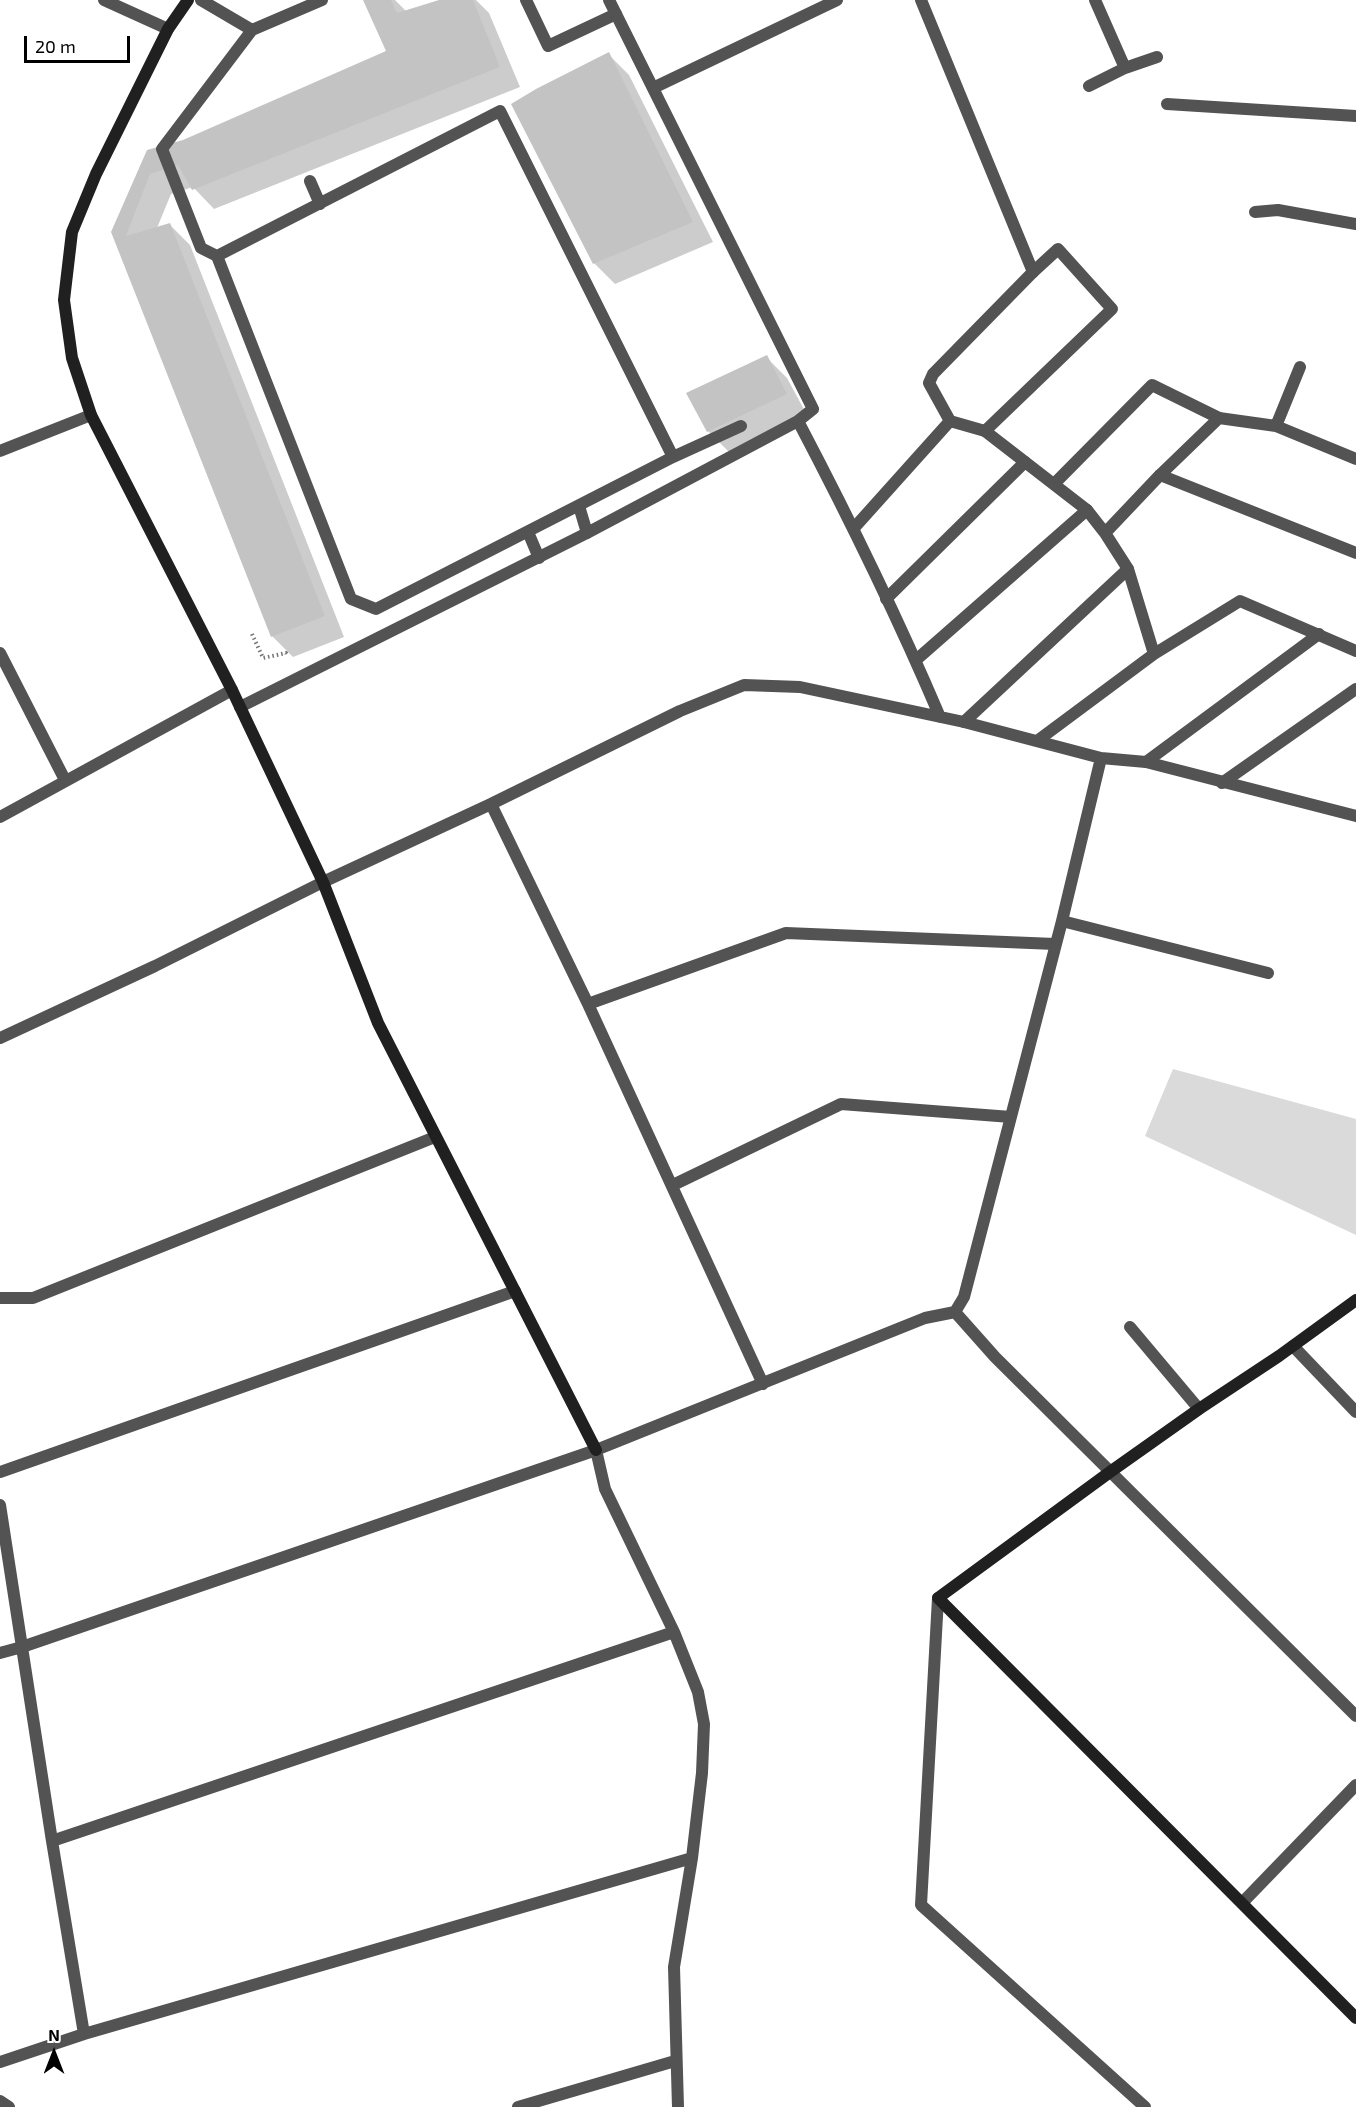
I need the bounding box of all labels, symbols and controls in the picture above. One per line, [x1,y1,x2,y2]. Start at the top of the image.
scale bar [27,24,134,62]
text: 20 m [35,35,76,57]
north arrow [24,2023,84,2083]
text: N [48,2025,60,2044]

